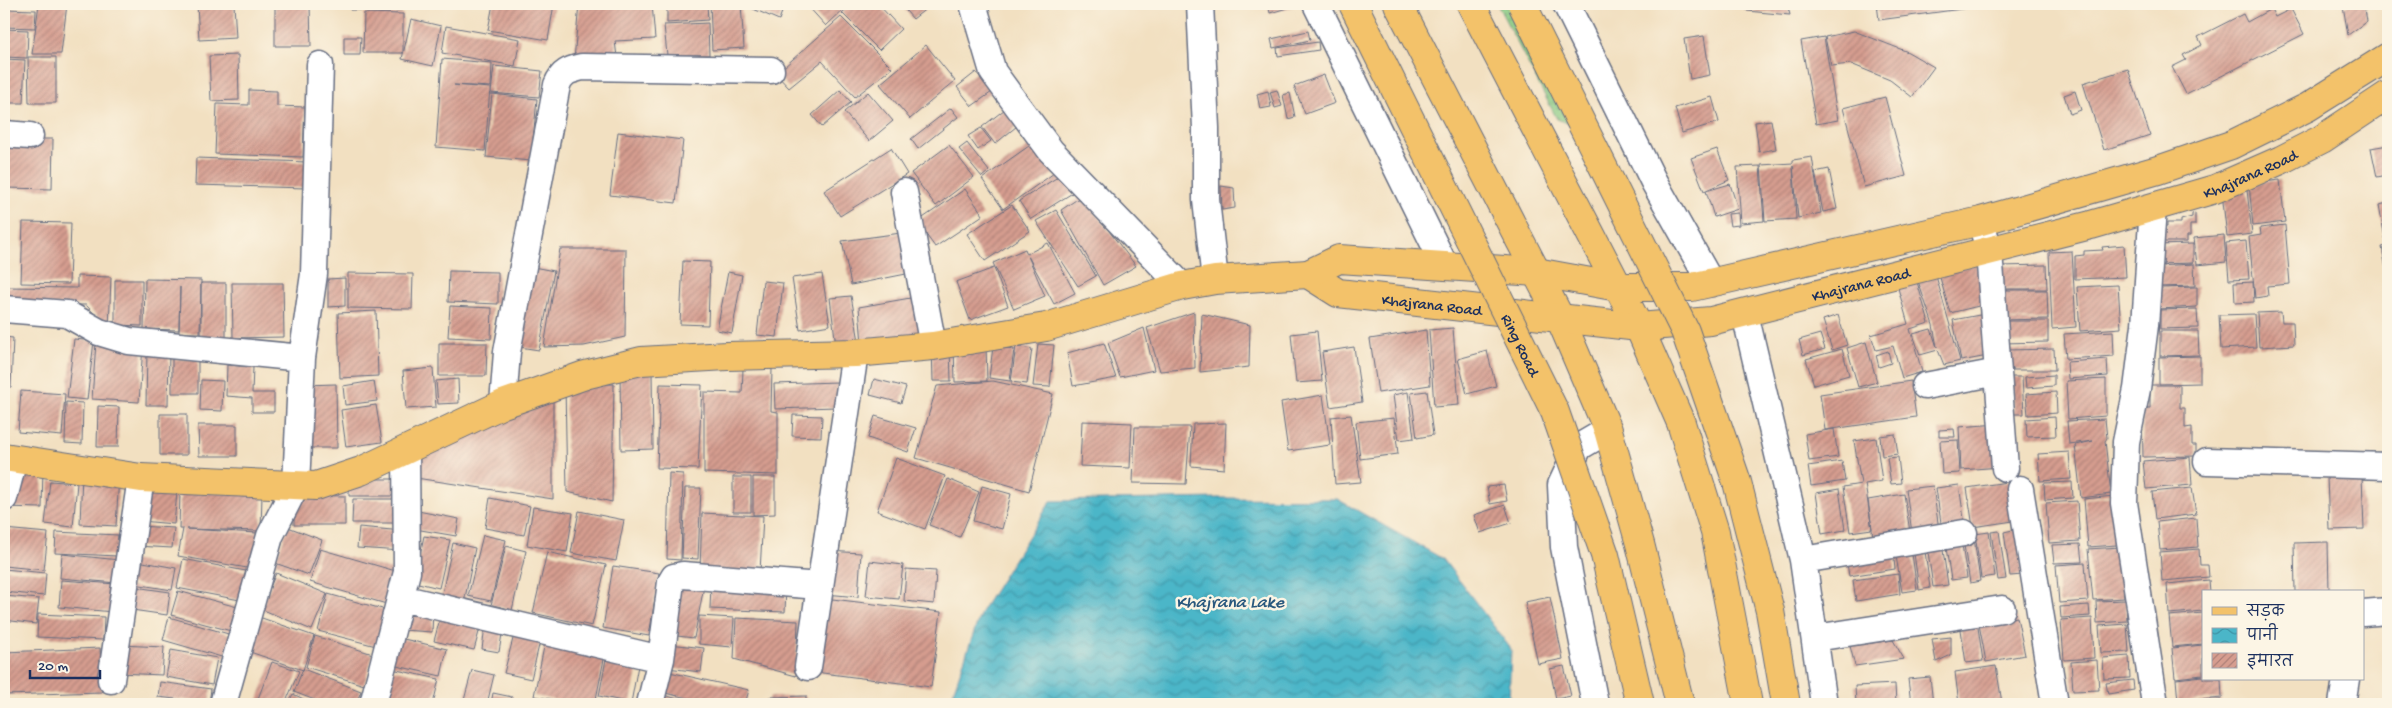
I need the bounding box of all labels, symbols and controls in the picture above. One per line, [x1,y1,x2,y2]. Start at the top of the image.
street label: Khajrana Road [2202,146,2303,205]
street label: Khajrana Road [1810,265,1914,308]
street label: Khajrana Road [1380,292,1484,322]
street label: Ring Road [1495,312,1543,382]
legend [2202,590,2364,680]
water label: Khajrana Lake [1176,593,1285,614]
text: सड़क [2246,604,2285,622]
text: पानी [2246,623,2279,646]
scale bar [30,648,100,680]
text: इमारत [2247,653,2294,672]
text: 20 m [38,658,68,676]

